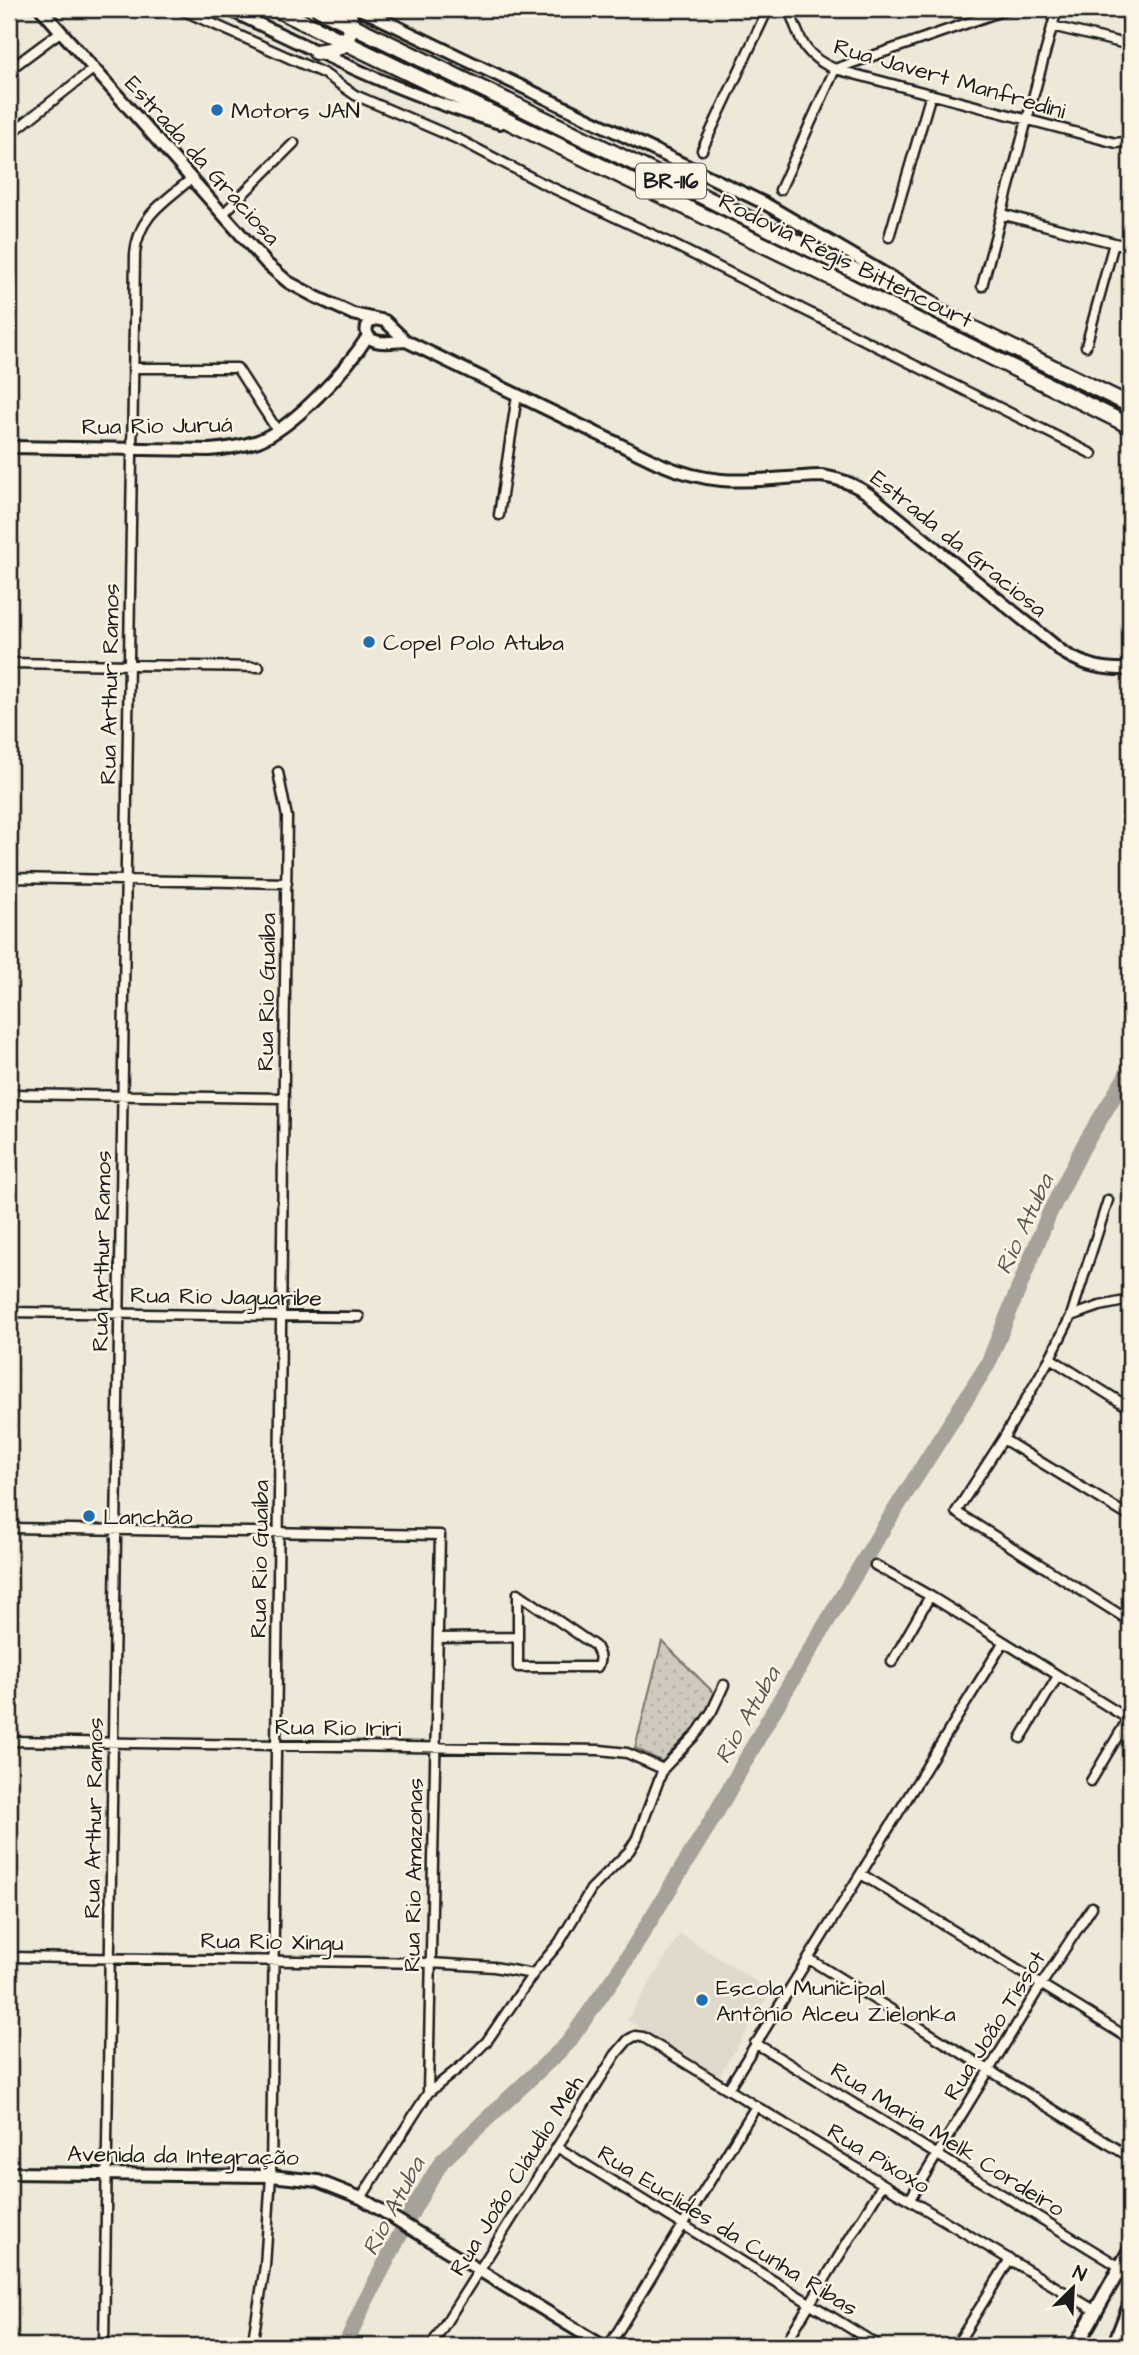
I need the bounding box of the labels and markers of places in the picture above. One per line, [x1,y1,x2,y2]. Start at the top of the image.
place label: Motors JAN [231,95,360,127]
marker: Motors JAN [209,102,225,118]
place label: Copel Polo Atuba [383,627,564,659]
marker: Copel Polo Atuba [361,634,377,650]
place label: Lanchão [103,1501,193,1533]
marker: Lanchão [81,1508,97,1524]
place label: Escola Municipal Antônio Alceu Zielonka [716,1972,956,2030]
marker: Escola Municipal Antônio Alceu Zielonka [694,1992,710,2008]

